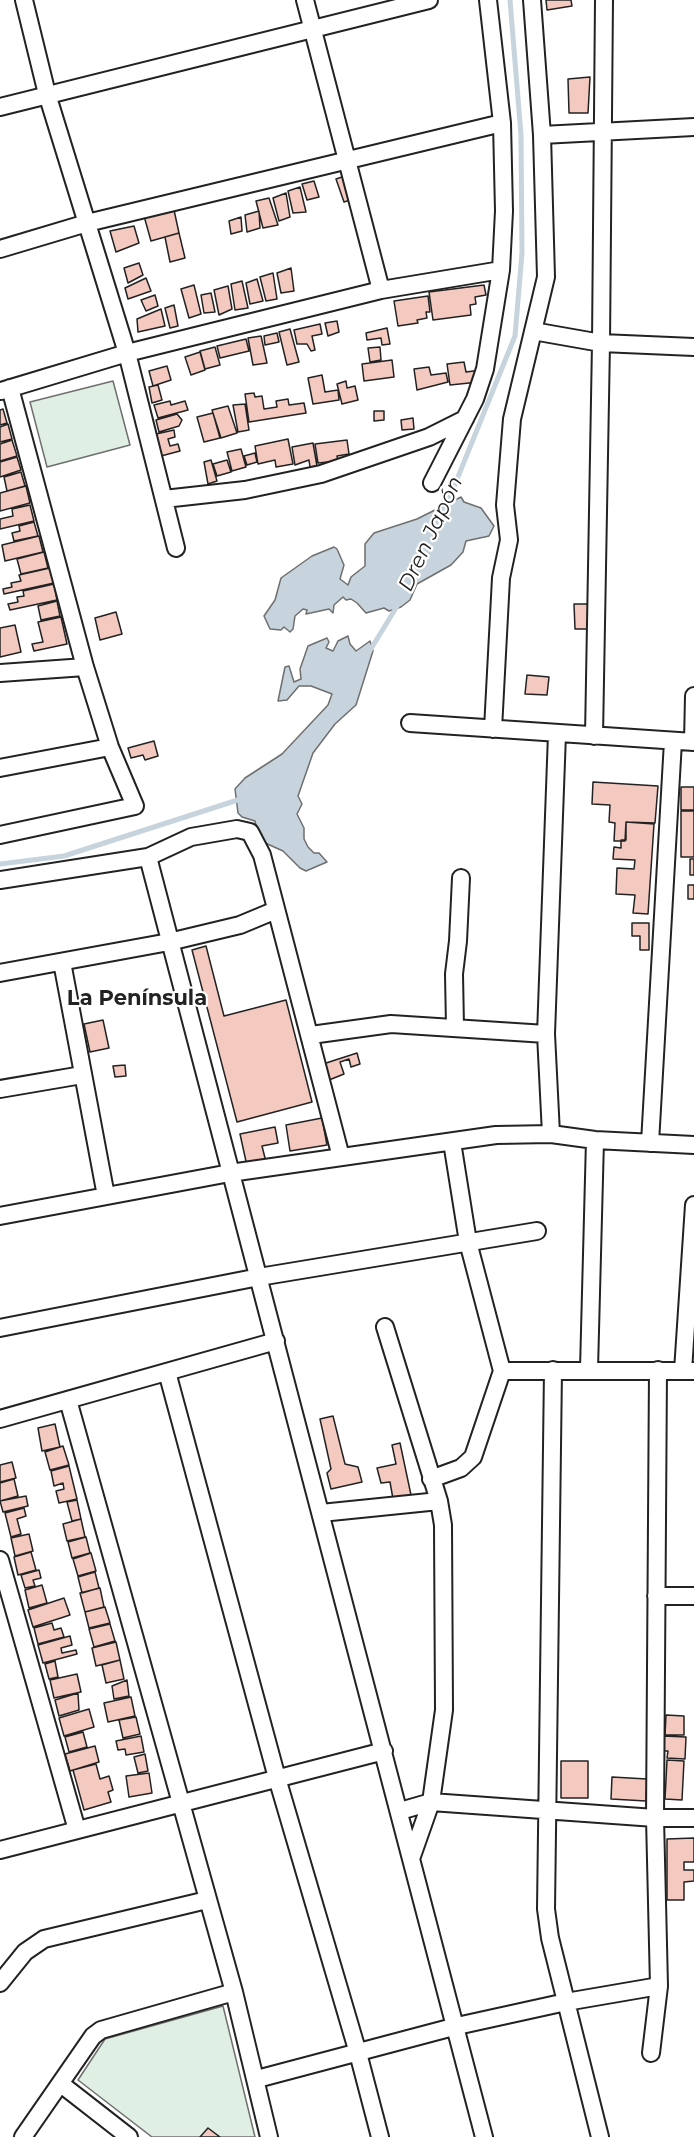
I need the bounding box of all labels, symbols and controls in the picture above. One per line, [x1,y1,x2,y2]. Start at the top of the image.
water label: Dren Japón [393,472,469,596]
district label: La Península [67,986,207,1012]

